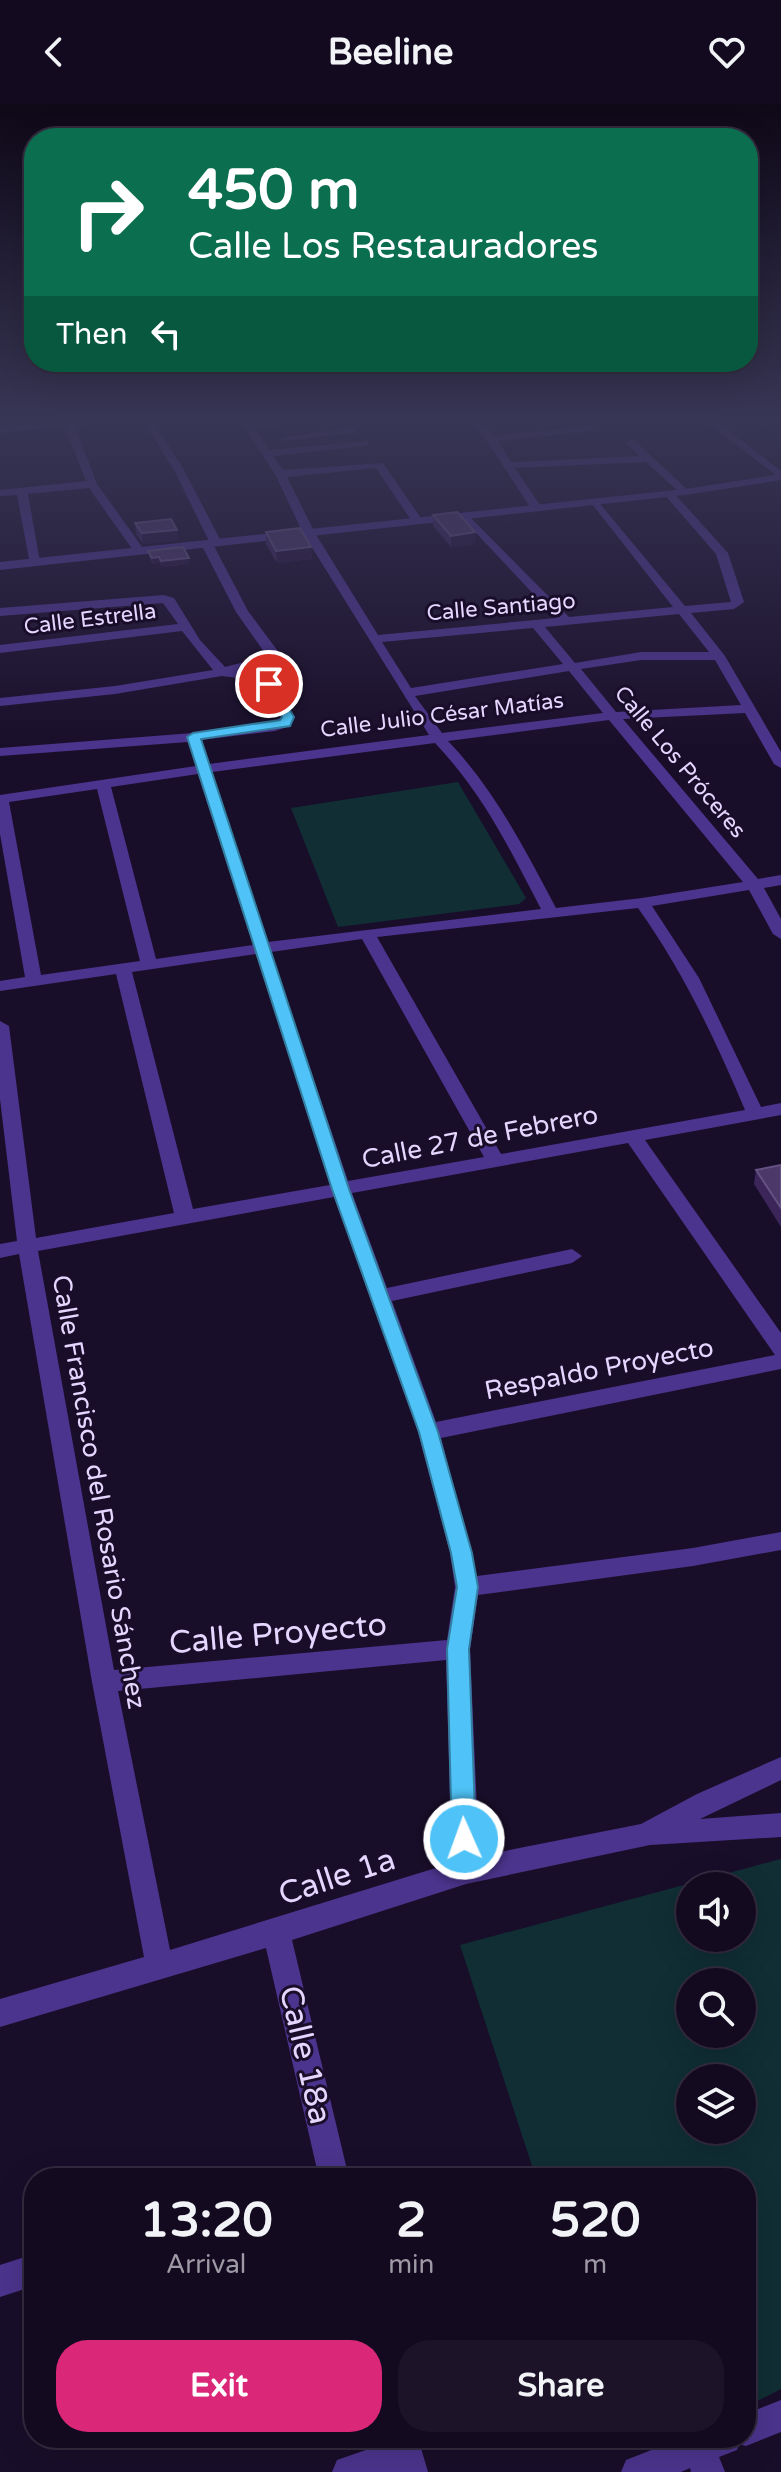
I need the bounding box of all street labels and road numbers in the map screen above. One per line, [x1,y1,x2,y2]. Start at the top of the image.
street label: Calle Santiago [425,588,577,626]
street label: Calle Estrella [22,598,158,640]
street label: Calle Los Próceres [609,681,751,843]
street label: Calle Julio César Matías [319,687,565,743]
street label: Calle 27 de Febrero [359,1099,601,1175]
street label: Calle Francisco del Rosario Sánchez [46,1272,152,1712]
street label: Respaldo Proyecto [482,1332,716,1406]
street label: Calle Proyecto [168,1606,388,1662]
street label: Calle 1a [274,1840,400,1914]
street label: Calle 18a [271,1982,339,2128]

